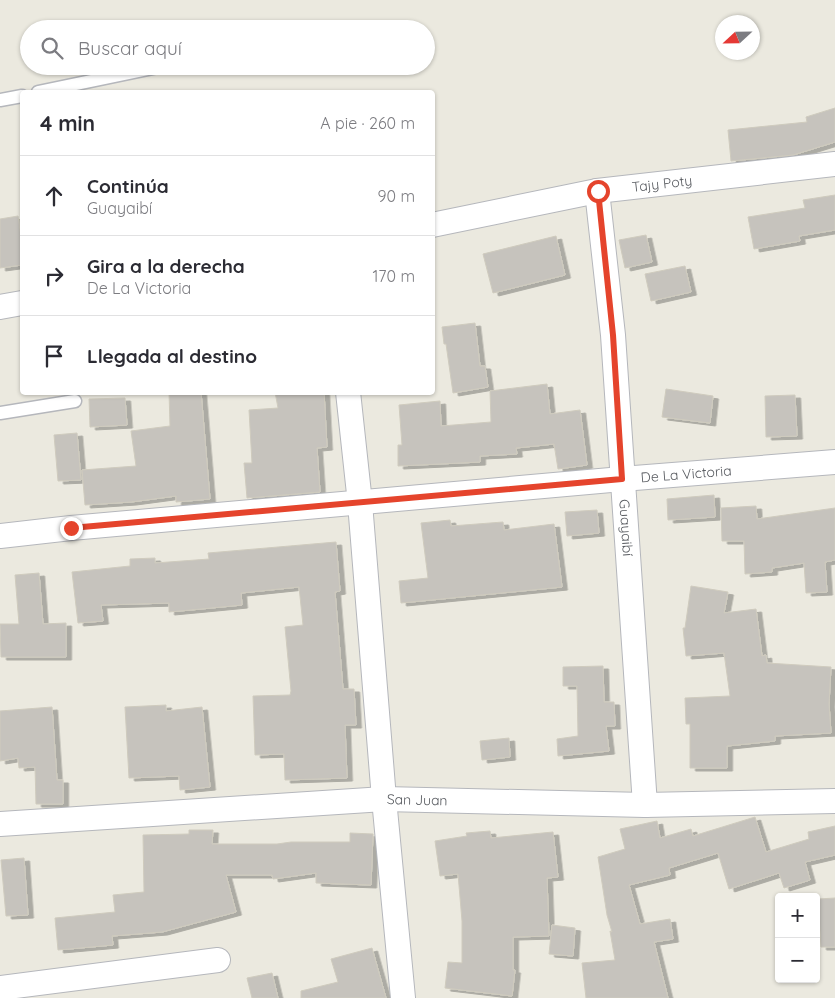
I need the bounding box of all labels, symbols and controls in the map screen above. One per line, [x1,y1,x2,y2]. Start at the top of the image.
north arrow [715,15,760,60]
search box [20,20,435,75]
icon: search [38,34,66,62]
text: Buscar aquí [78,36,182,60]
text: 4 min [40,110,95,136]
text: A pie · 260 m [320,113,415,133]
street label: Tajy Poty [631,171,693,196]
text: Continúa [87,174,169,198]
route start [587,180,610,203]
icon: ahead [40,182,68,210]
text: 90 m [378,186,415,206]
text: Guayaibí [87,198,152,218]
text: Gira a la derecha [87,254,245,278]
icon: right [40,262,68,290]
text: 170 m [372,266,415,286]
text: De La Victoria [87,278,191,298]
icon: arrive [40,342,68,370]
text: Llegada al destino [87,344,257,368]
street label: De La Victoria [640,461,732,486]
street label: Guayaibí [615,499,637,557]
route end [60,517,83,540]
street label: San Juan [387,790,448,809]
map controls [775,893,820,983]
button: + [775,893,820,938]
button: − [775,938,820,983]

